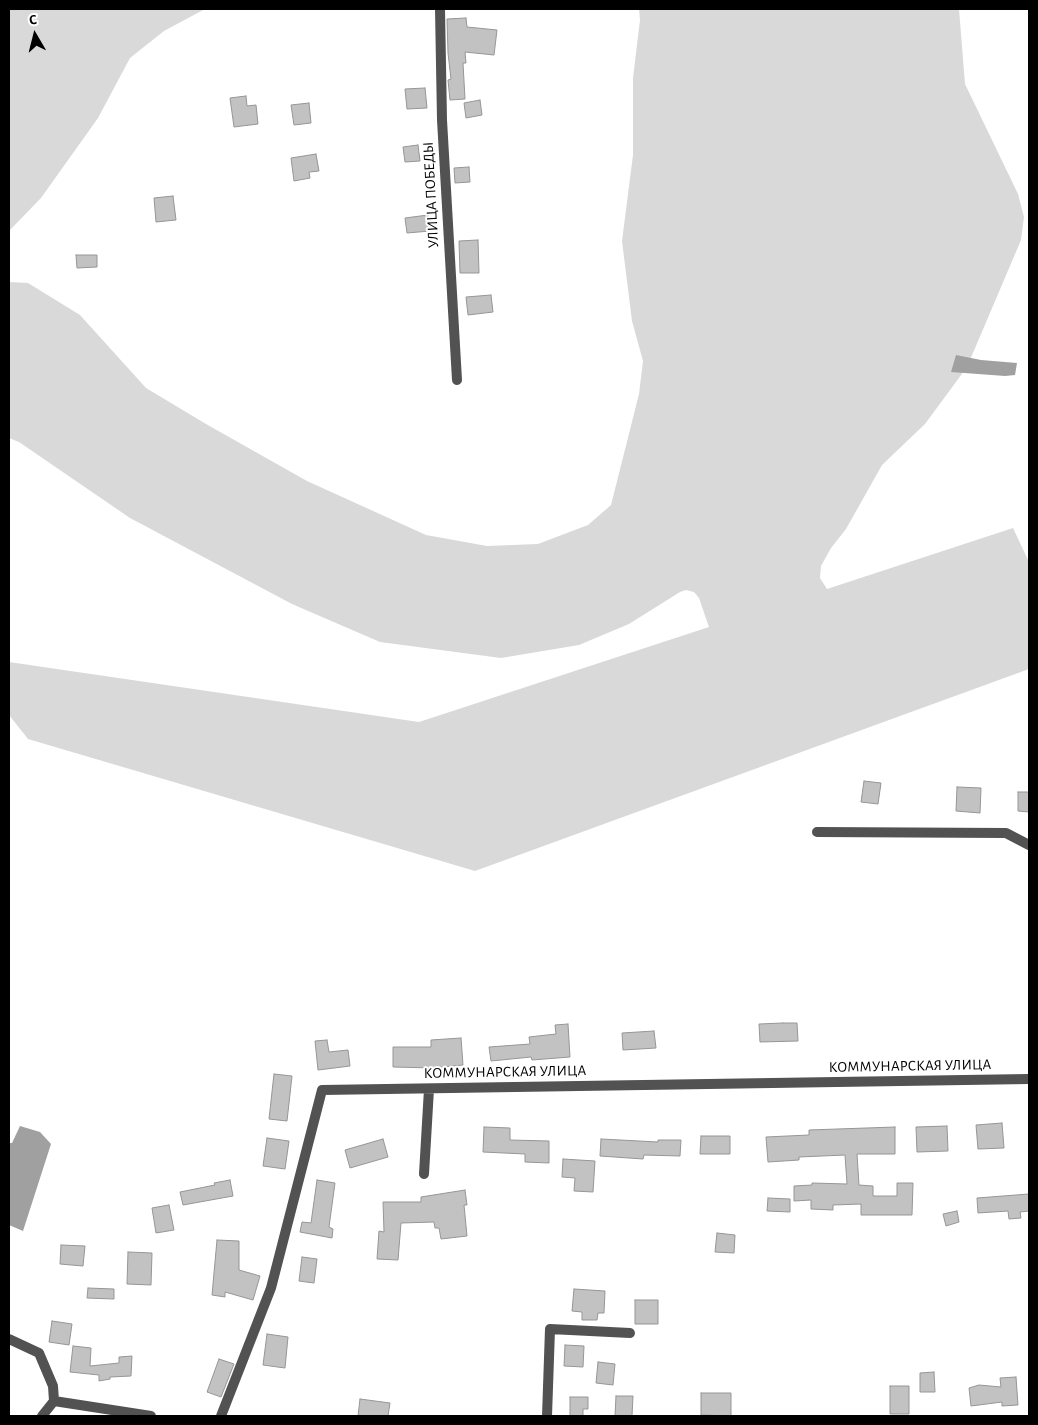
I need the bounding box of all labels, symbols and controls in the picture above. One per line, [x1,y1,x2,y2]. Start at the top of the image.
north arrow [10,10,60,60]
text: С [28,13,38,28]
street label: УЛИЦА ПОБЕДЫ [419,141,443,249]
street label: КОММУНАРСКАЯ УЛИЦА [829,1056,991,1076]
street label: КОММУНАРСКАЯ УЛИЦА [424,1062,586,1082]

